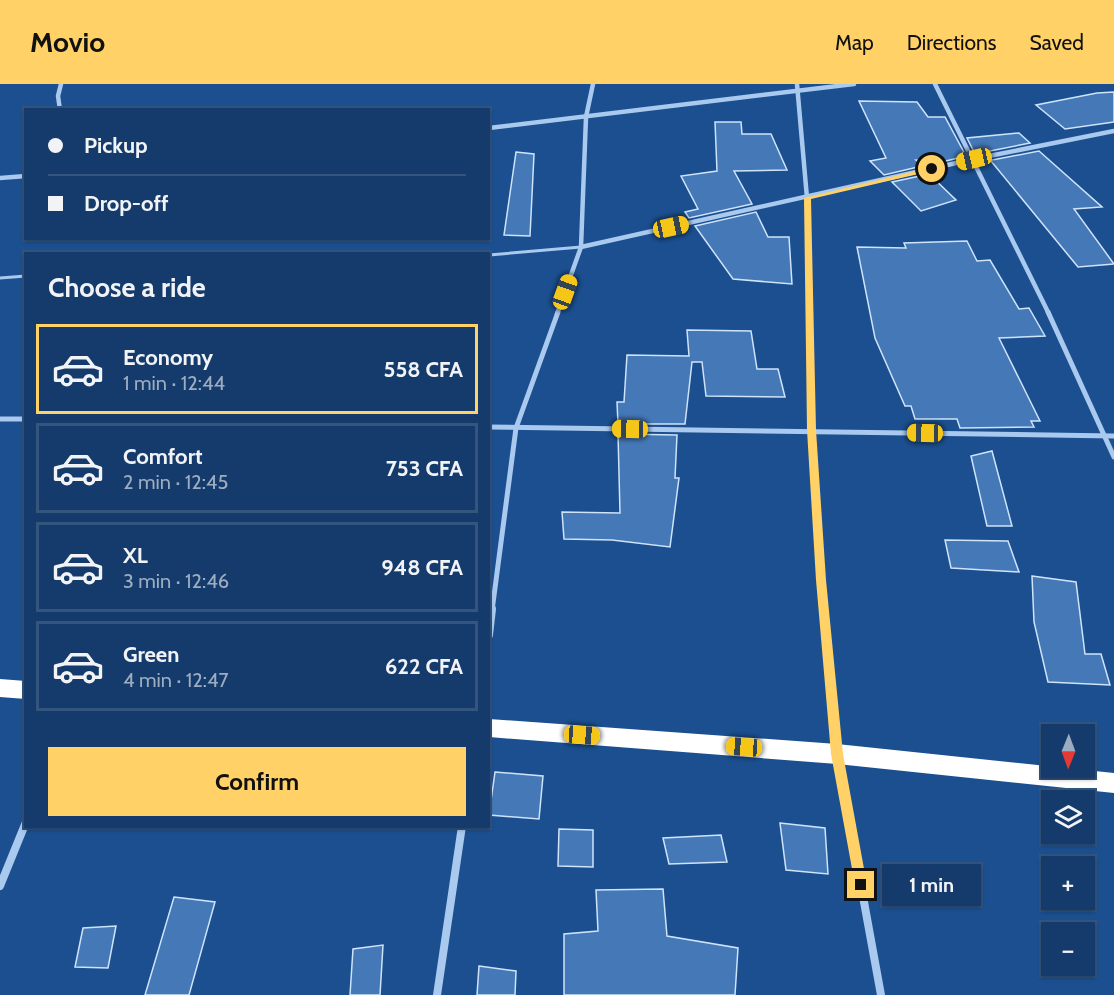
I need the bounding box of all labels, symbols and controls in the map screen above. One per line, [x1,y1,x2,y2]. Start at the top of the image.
text: Movio [30,25,105,59]
text: Map [835,30,874,55]
text: Directions [907,30,996,55]
text: Saved [1029,30,1084,55]
text: Pickup [84,132,148,159]
car [954,146,994,172]
route start [918,155,945,182]
text: Drop-off [84,190,168,217]
car [652,214,690,240]
text: Choose a ride [48,271,206,304]
car [550,272,580,312]
icon: car [51,342,105,396]
text: Economy [123,344,213,371]
text: 558 CFA [384,356,463,383]
text: 1 min · 12:44 [123,371,225,395]
car [612,420,648,438]
car [907,424,943,442]
icon: car [51,441,105,495]
text: Comfort [123,443,202,470]
text: 753 CFA [386,455,463,482]
text: 2 min · 12:45 [123,470,228,494]
icon: car [51,540,105,594]
text: XL [123,542,148,569]
text: 948 CFA [381,554,463,581]
text: 3 min · 12:46 [123,569,229,593]
icon: car [51,639,105,693]
text: Green [123,641,179,668]
text: 622 CFA [385,653,463,680]
text: 4 min · 12:47 [123,668,229,692]
north arrow [1041,724,1095,778]
map controls [1041,724,1095,976]
car [563,725,601,745]
car [725,737,763,757]
button: Confirm [48,747,466,816]
button: layers [1041,790,1095,844]
button: + [1041,856,1095,910]
callout: 1 min [882,864,981,906]
route end [847,871,874,898]
text: 1 min [909,873,954,897]
button: − [1041,922,1095,976]

